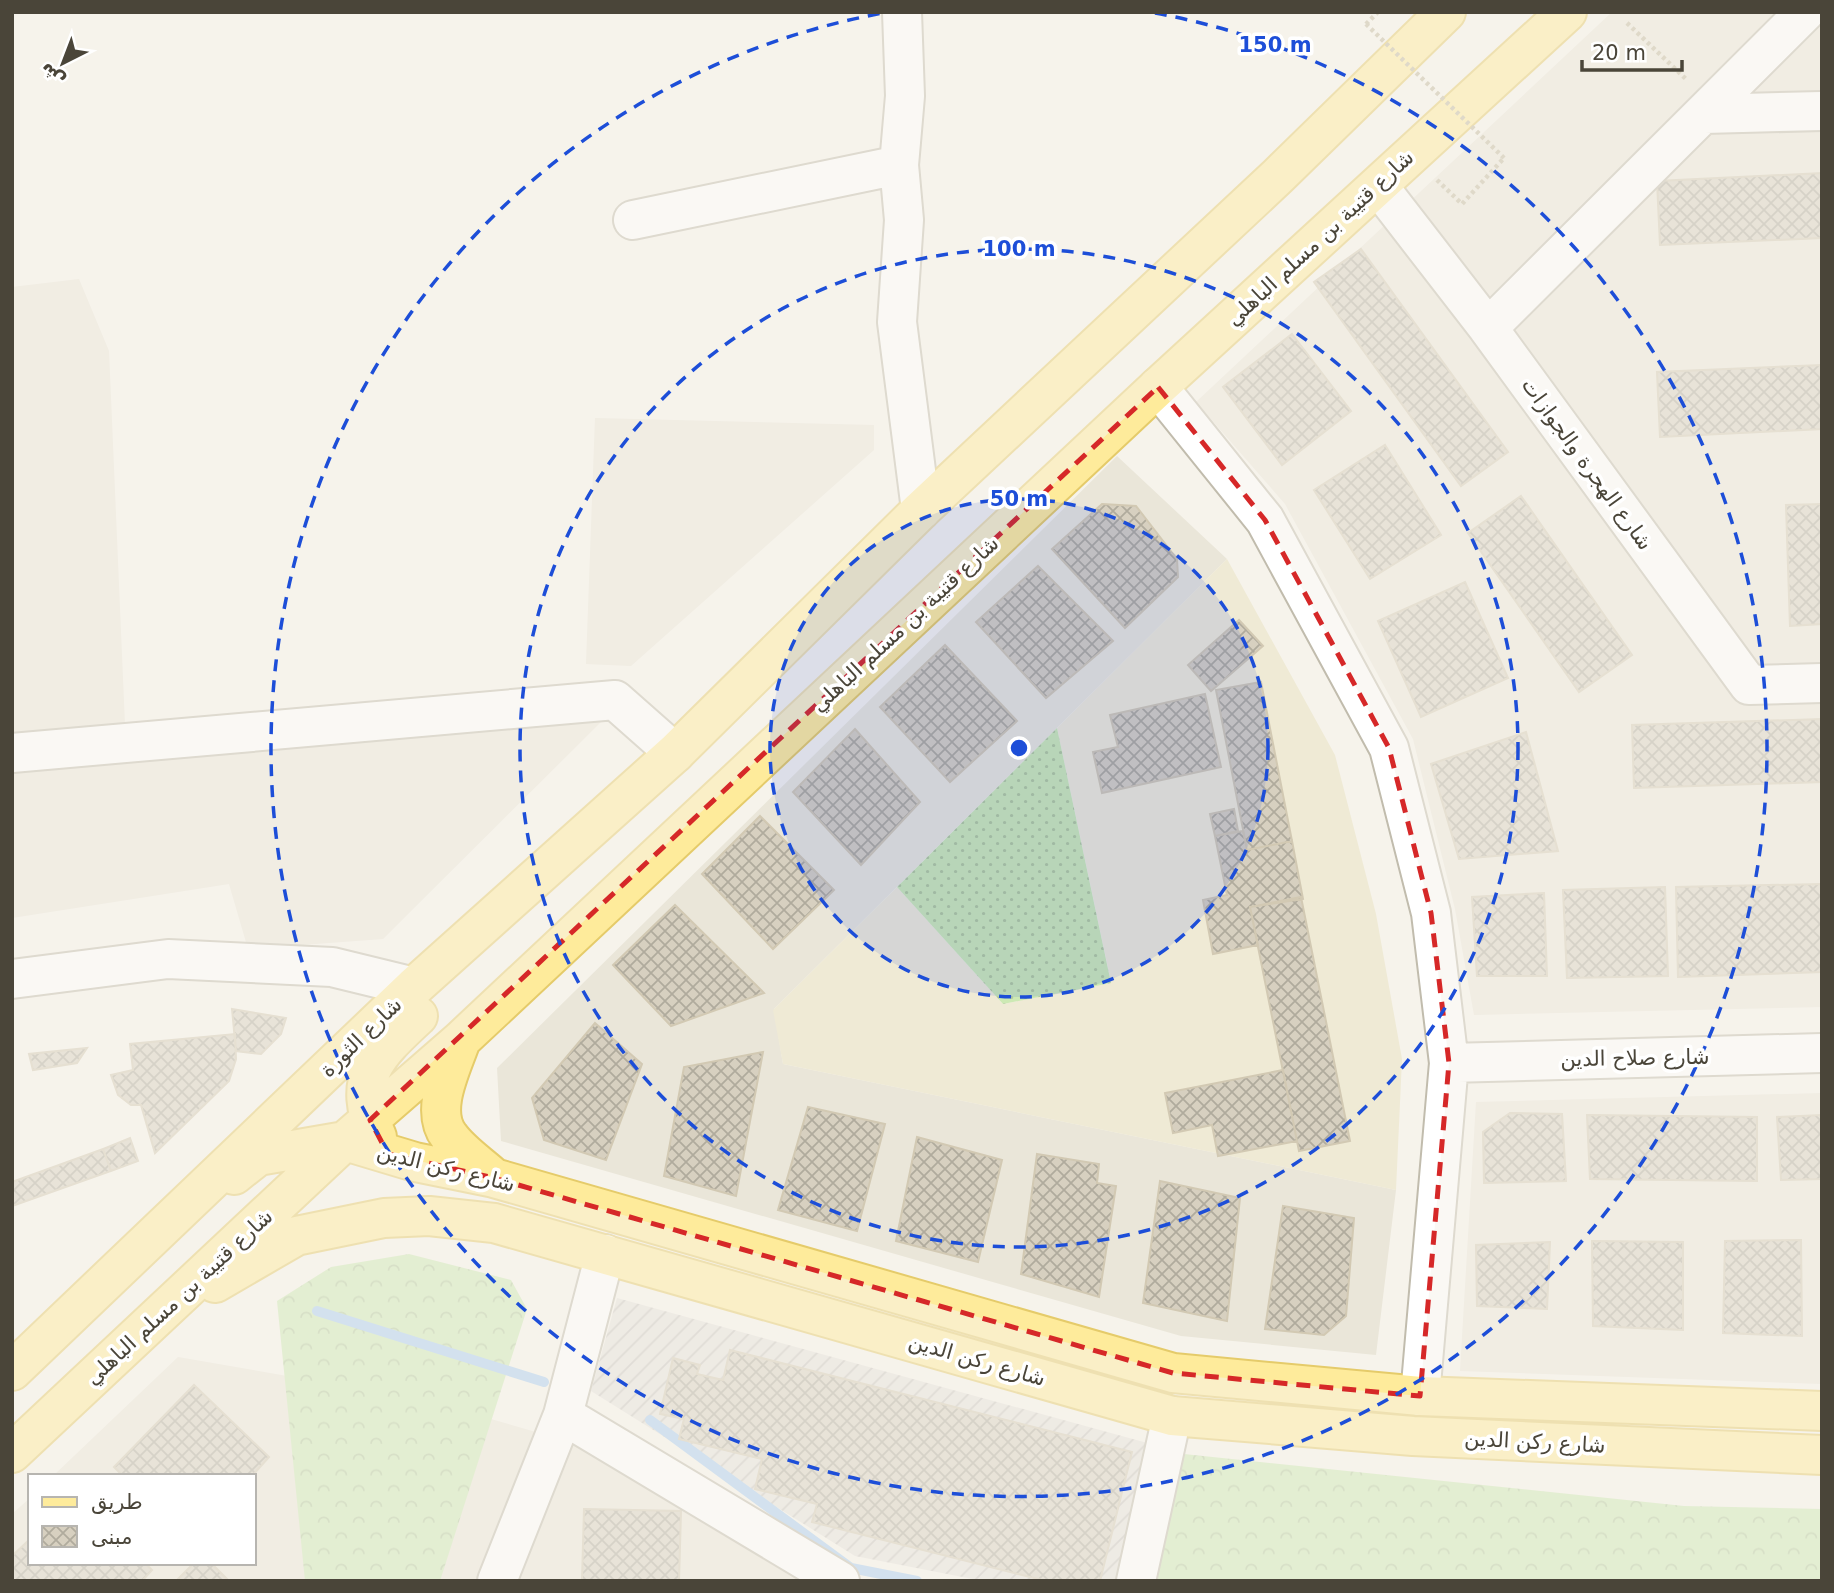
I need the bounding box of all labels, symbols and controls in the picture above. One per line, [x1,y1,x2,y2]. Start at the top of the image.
north arrow [28,28,98,98]
scale bar [1582,28,1682,72]
text: 150 m [1238,33,1312,57]
text: 20 m [1592,41,1646,65]
text: ش [35,58,69,93]
street label: شارع قتيبة بن مسلم الباهلي [1222,145,1419,332]
text: 100 m [982,237,1056,261]
street label: شارع الهجرة والجوازات [1517,373,1657,555]
text: 50 m [990,487,1048,511]
street label: شارع قتيبة بن مسلم الباهلي [807,531,1004,718]
centre of rings [1007,736,1031,760]
street label: شارع الثورة [315,992,407,1082]
street label: شارع صلاح الدين [1560,1045,1710,1071]
street label: شارع ركن الدين [375,1139,517,1197]
street label: شارع قتيبة بن مسلم الباهلي [81,1204,278,1391]
street label: شارع ركن الدين [906,1329,1048,1391]
street label: شارع ركن الدين [1464,1426,1606,1458]
legend [28,1474,256,1565]
text: طريق [91,1490,143,1514]
text: مبنى [91,1525,132,1549]

